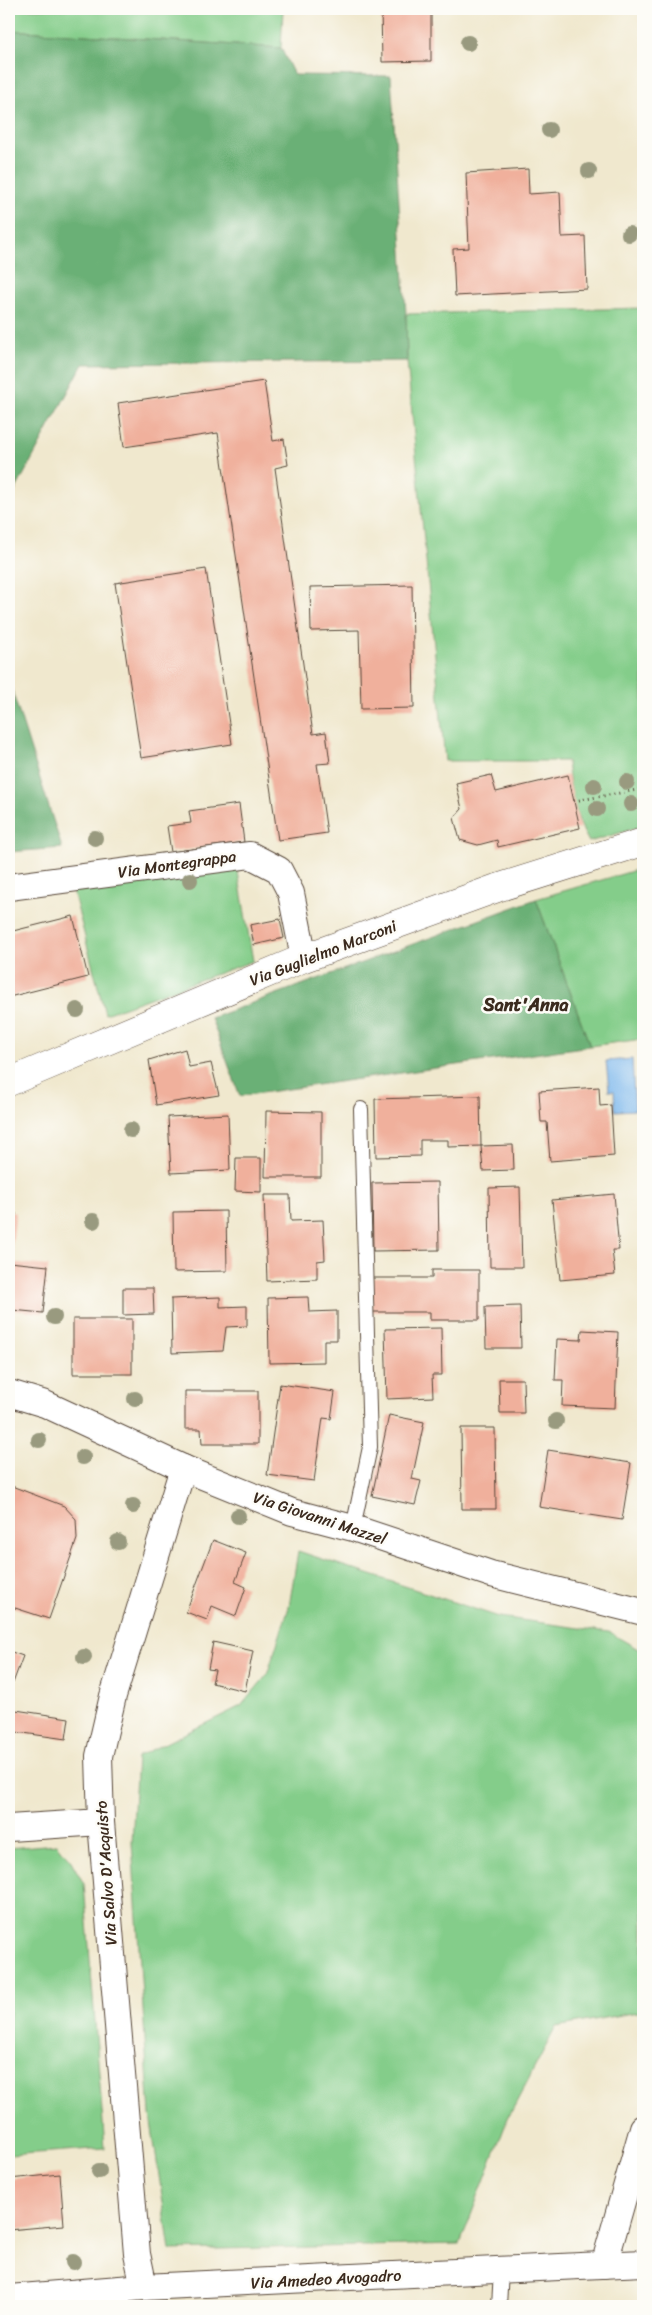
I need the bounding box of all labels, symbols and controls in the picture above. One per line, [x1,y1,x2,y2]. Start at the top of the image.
street label: Via Montegrappa [116,841,238,887]
street label: Via Guglielmo Marconi [245,911,401,994]
district label: Sant'Anna [483,989,568,1021]
street label: Via Giovanni Mazzel [249,1483,391,1553]
street label: Via Salvo D'Acquisto [86,1800,126,1946]
street label: Via Amedeo Avogadro [250,2261,402,2297]

